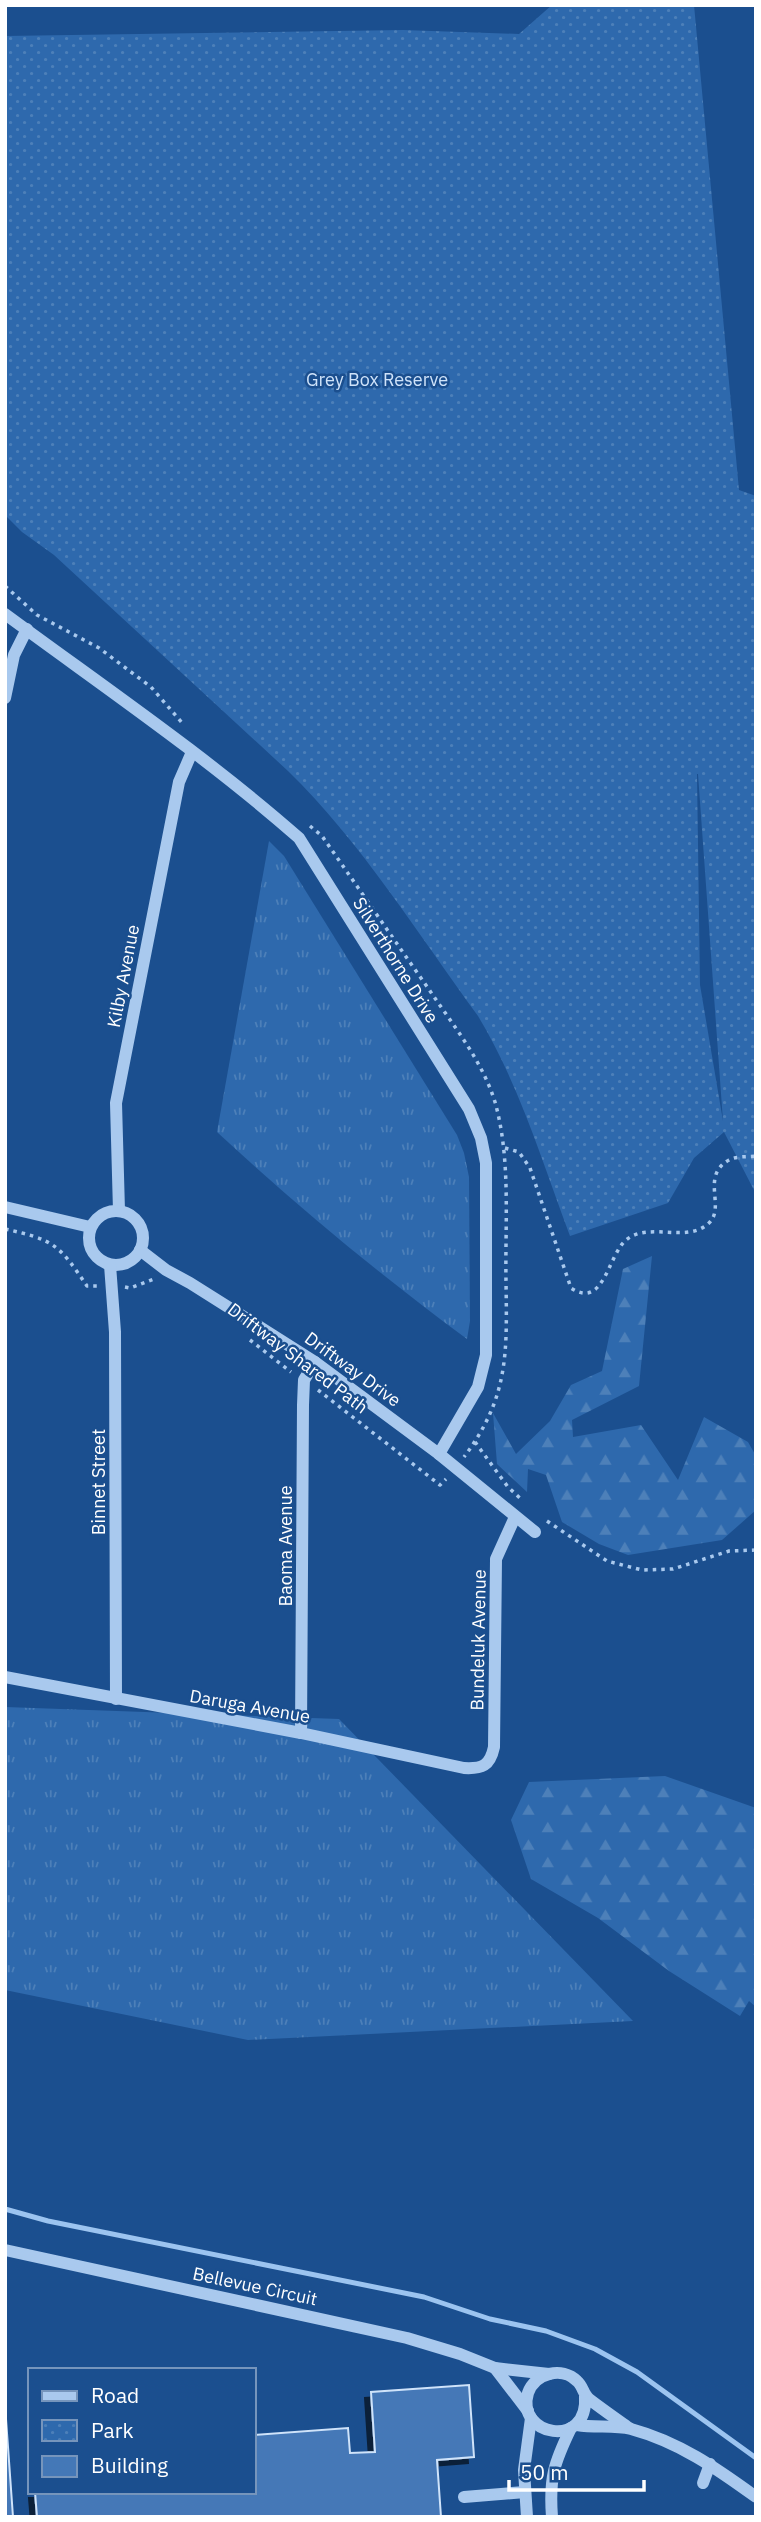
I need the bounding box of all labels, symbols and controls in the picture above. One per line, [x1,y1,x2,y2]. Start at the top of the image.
park label: Grey Box Reserve [306,368,448,391]
street label: Silverthorne Drive [348,893,444,1027]
street label: Kilby Avenue [102,922,144,1029]
street label: Driftway Shared Path [223,1298,373,1418]
street label: Driftway Drive [300,1326,406,1412]
street label: Binnet Street [87,1429,110,1535]
street label: Baoma Avenue [274,1485,297,1607]
street label: Bundeluk Avenue [465,1569,491,1711]
street label: Daruga Avenue [188,1684,312,1728]
street label: Bellevue Circuit [191,2262,319,2310]
legend [28,2368,256,2494]
text: Road [91,2381,139,2409]
text: Park [91,2416,134,2444]
scale bar [509,2448,644,2492]
text: Building [91,2451,168,2479]
text: 50 m [520,2458,569,2486]

